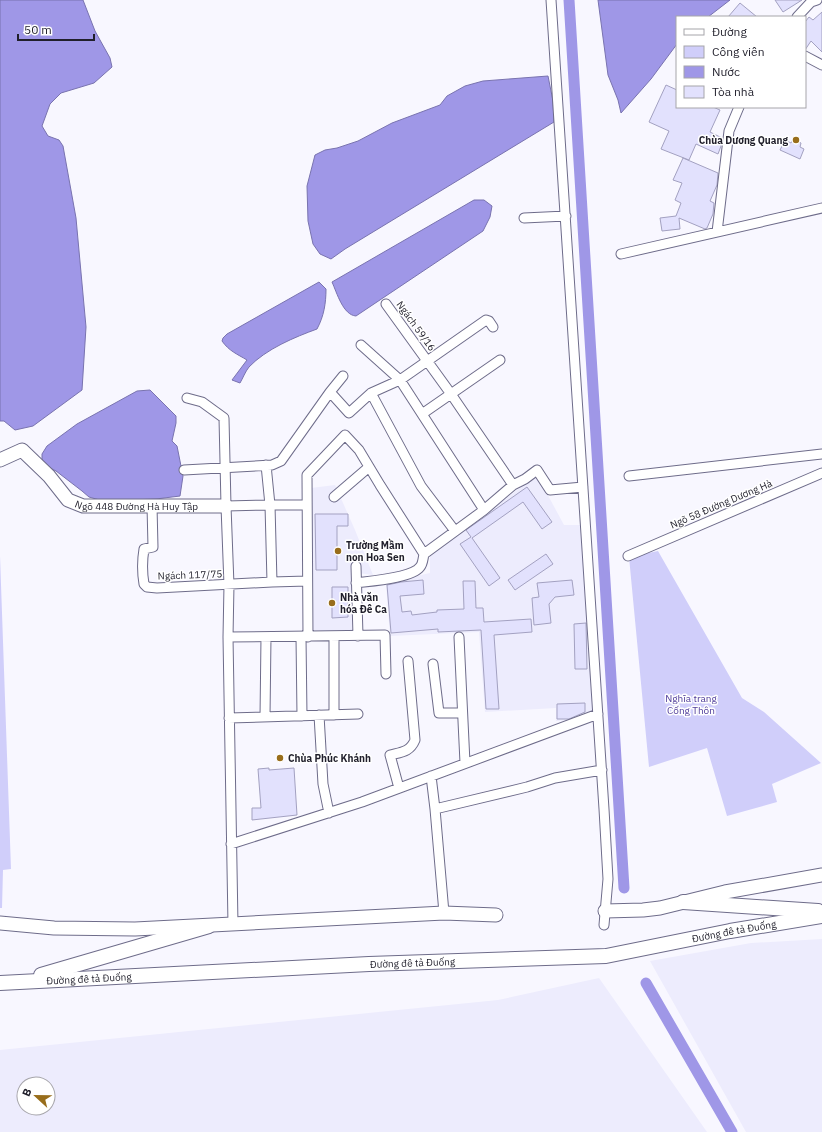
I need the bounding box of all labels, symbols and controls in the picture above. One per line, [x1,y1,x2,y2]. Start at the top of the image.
scale bar [18,16,94,42]
legend [676,16,806,108]
text: 50 m [24,22,52,37]
text: Đường [712,24,747,39]
text: Công viên [712,44,764,59]
text: Nước [712,64,740,79]
text: Tòa nhà [712,84,755,99]
place label: Chùa Dương Quang [699,134,788,147]
marker: Chùa Dương Quang [791,135,801,145]
street label: Ngách 59/16 [394,298,438,354]
street label: Ngõ 58 Đường Dương Hà [668,476,775,531]
street label: Ngõ 448 Đường Hà Huy Tập [73,497,198,513]
place label: Trường Mầm non Hoa Sen [346,538,405,564]
marker: Trường Mầm non Hoa Sen [333,546,343,556]
street label: Ngách 117/75 [158,567,222,583]
place label: Nhà văn hóa Đê Ca [340,591,387,616]
marker: Nhà văn hóa Đê Ca [327,598,337,608]
park label: Nghĩa trang Cống Thôn [665,692,718,717]
place label: Chùa Phúc Khánh [288,752,371,765]
marker: Chùa Phúc Khánh [275,753,285,763]
street label: Đường đê tả Đuống [691,917,778,945]
street label: Đường đê tả Đuống [370,955,456,970]
street label: Đường đê tả Đuống [46,970,133,987]
north arrow [16,1076,56,1116]
text: B [19,1086,35,1098]

